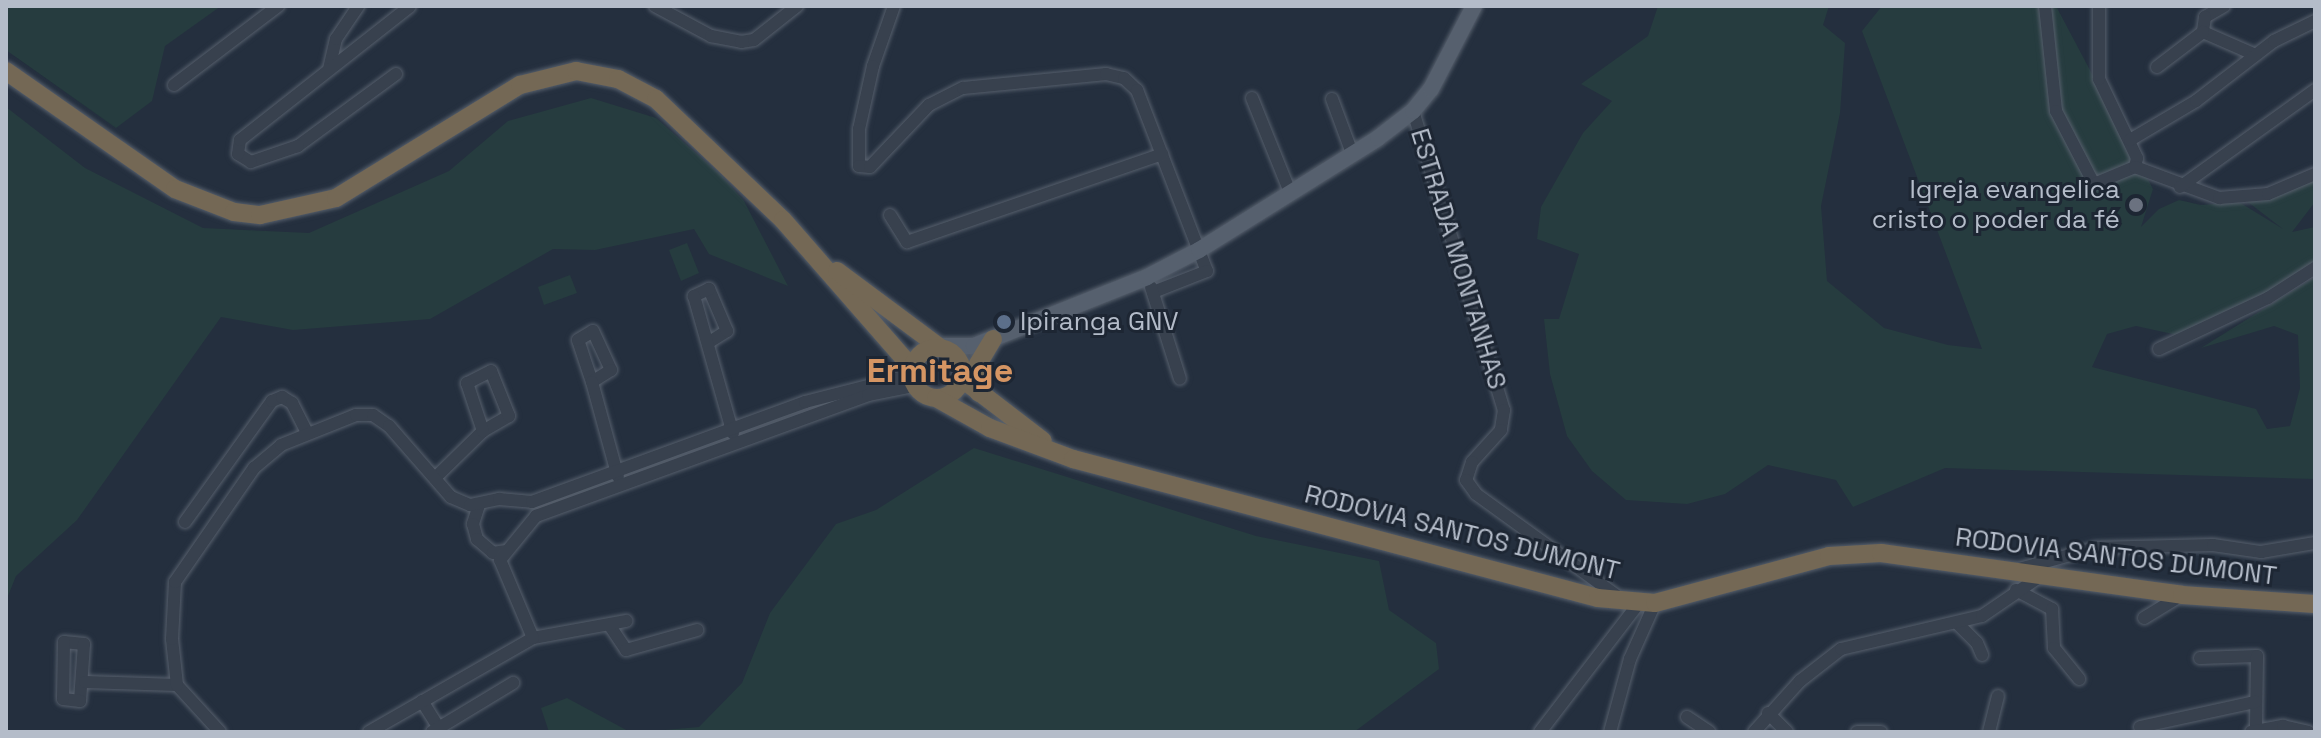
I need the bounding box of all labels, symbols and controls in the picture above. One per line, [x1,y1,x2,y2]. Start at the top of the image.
street label: ESTRADA MONTANHAS [1403,125,1513,393]
place label: Igreja evangelica cristo o poder da fé [1872,174,2120,236]
marker: Igreja evangelica cristo o poder da fé [2127,196,2145,214]
place label: Ipiranga GNV [1020,306,1179,338]
marker: Ipiranga GNV [995,313,1013,331]
district label: Ermitage [867,351,1013,391]
street label: RODOVIA SANTOS DUMONT [1301,479,1623,587]
street label: RODOVIA SANTOS DUMONT [1953,522,2279,592]

